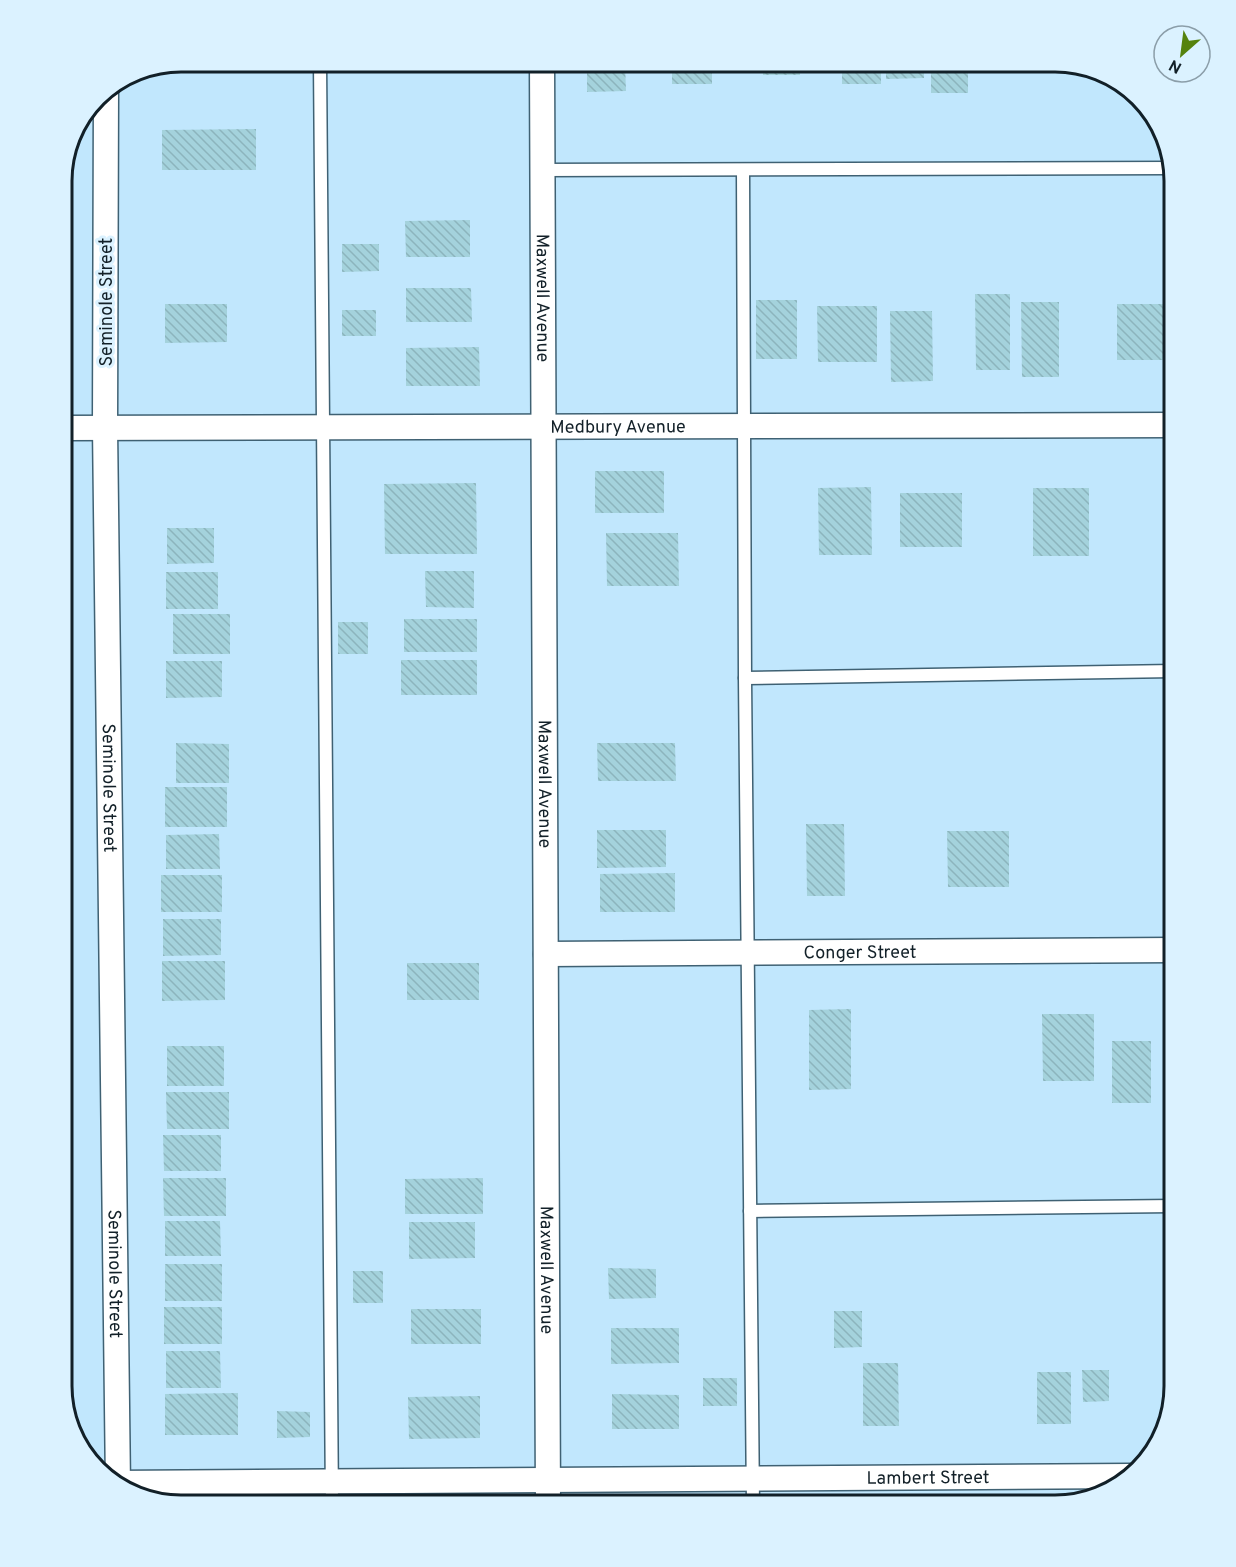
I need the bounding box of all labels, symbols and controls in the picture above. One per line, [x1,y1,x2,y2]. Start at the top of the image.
north arrow [1152,24,1212,84]
text: N [1166,54,1186,77]
street label: Maxwell Avenue [530,234,553,362]
street label: Seminole Street [96,238,119,366]
street label: Medbury Avenue [550,416,686,440]
street label: Maxwell Avenue [532,720,555,848]
street label: Seminole Street [96,723,120,853]
street label: Conger Street [803,942,917,965]
street label: Maxwell Avenue [534,1206,557,1334]
street label: Seminole Street [102,1209,126,1339]
street label: Lambert Street [866,1467,990,1491]

